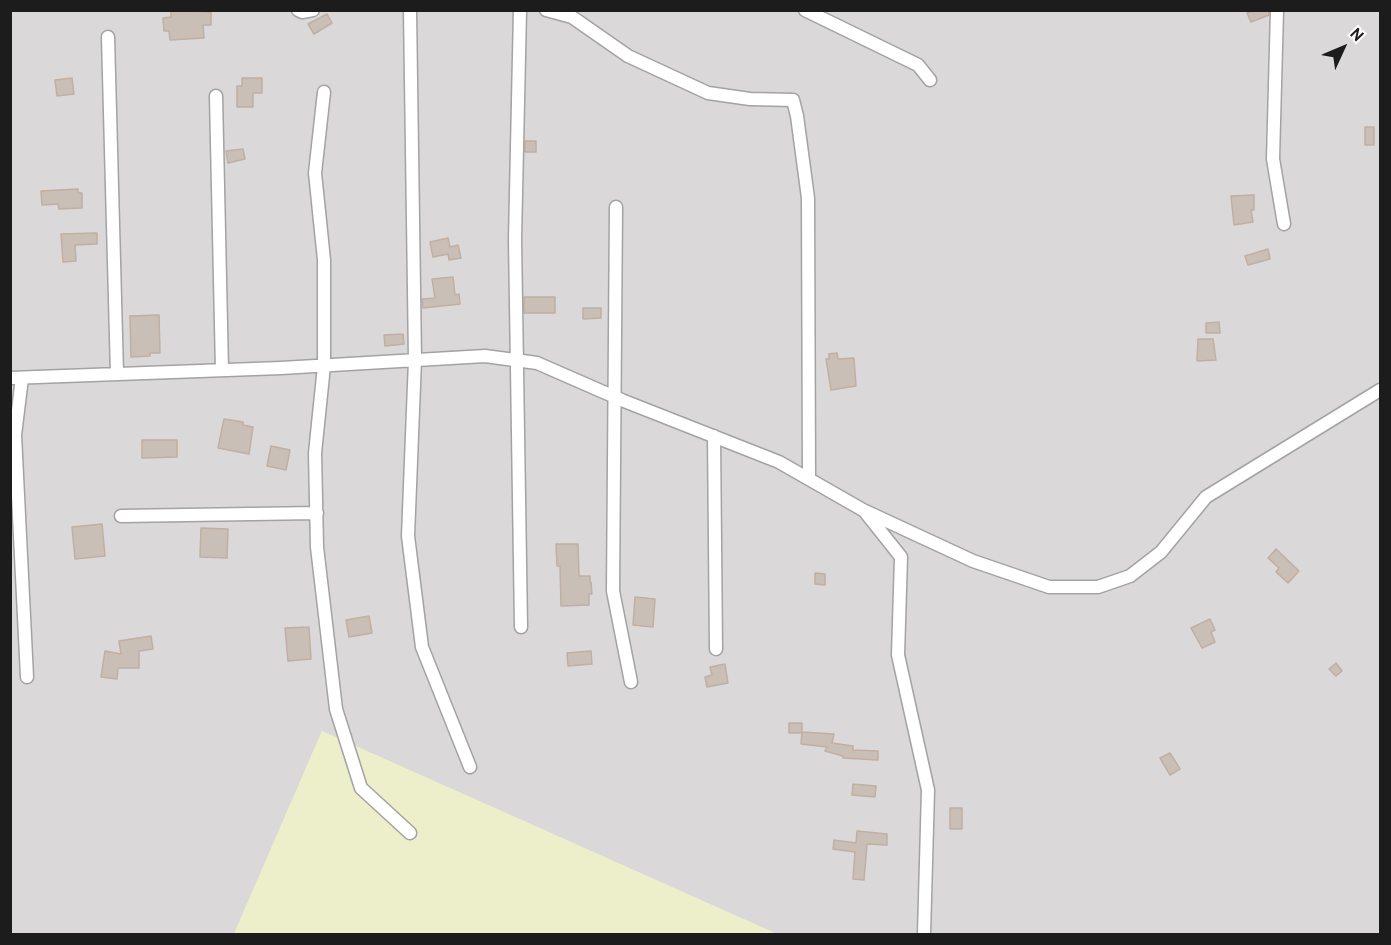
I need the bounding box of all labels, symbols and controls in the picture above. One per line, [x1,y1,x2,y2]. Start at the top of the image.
north arrow [1313,18,1373,78]
text: N [1345,24,1367,47]

